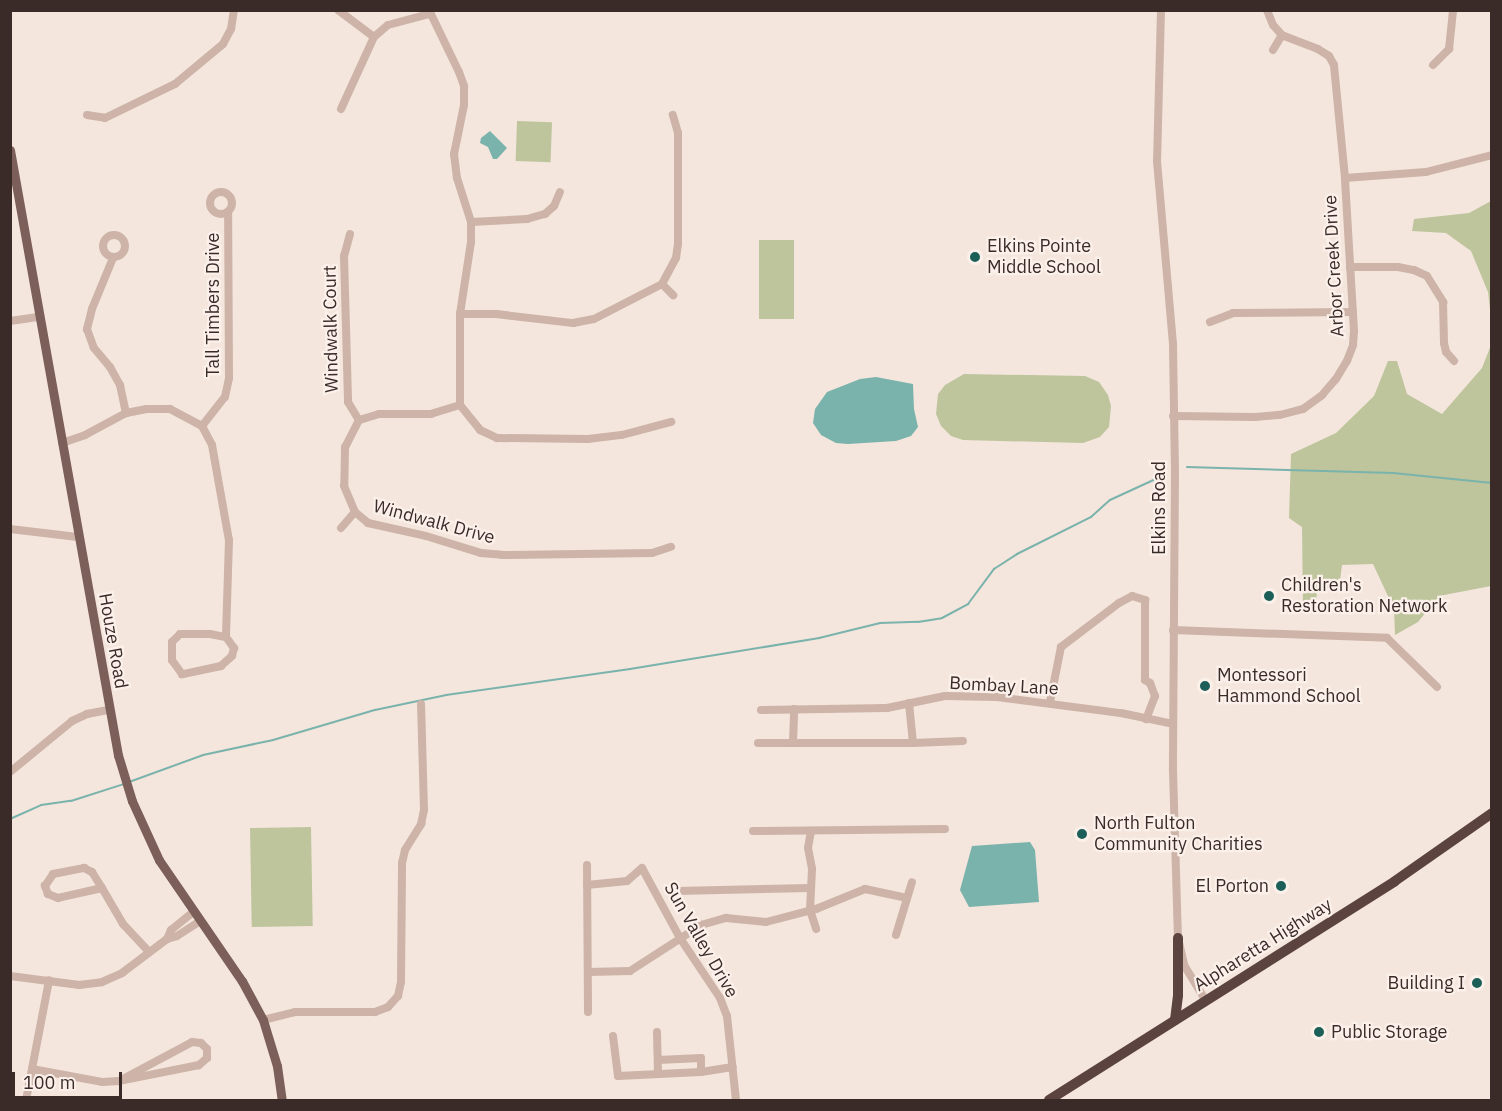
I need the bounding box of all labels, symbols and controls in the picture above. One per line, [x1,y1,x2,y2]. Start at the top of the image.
street label: Arbor Creek Drive [1319,194,1349,338]
street label: Tall Timbers Drive [202,233,224,377]
place label: Elkins Pointe Middle School [987,236,1101,278]
marker: Elkins Pointe Middle School [968,250,982,264]
street label: Windwalk Court [319,265,343,393]
street label: Elkins Road [1148,461,1170,555]
street label: Windwalk Drive [371,495,497,549]
place label: Children's Restoration Network [1281,575,1447,618]
marker: Children's Restoration Network [1262,589,1276,603]
street label: Houze Road [94,592,132,690]
place label: Montessori Hammond School [1217,665,1361,708]
street label: Bombay Lane [949,672,1059,700]
marker: Montessori Hammond School [1198,679,1212,693]
place label: North Fulton Community Charities [1094,813,1263,856]
marker: North Fulton Community Charities [1075,827,1089,841]
place label: El Porton [1196,875,1269,897]
street label: Sun Valley Drive [659,878,743,1002]
marker: El Porton [1274,879,1288,893]
street label: Alpharetta Highway [1190,894,1336,996]
place label: Building I [1388,972,1465,994]
marker: Building I [1470,976,1484,990]
place label: Public Storage [1331,1021,1447,1043]
marker: Public Storage [1312,1025,1326,1039]
scale bar [15,1060,124,1098]
text: 100 m [23,1071,75,1094]

